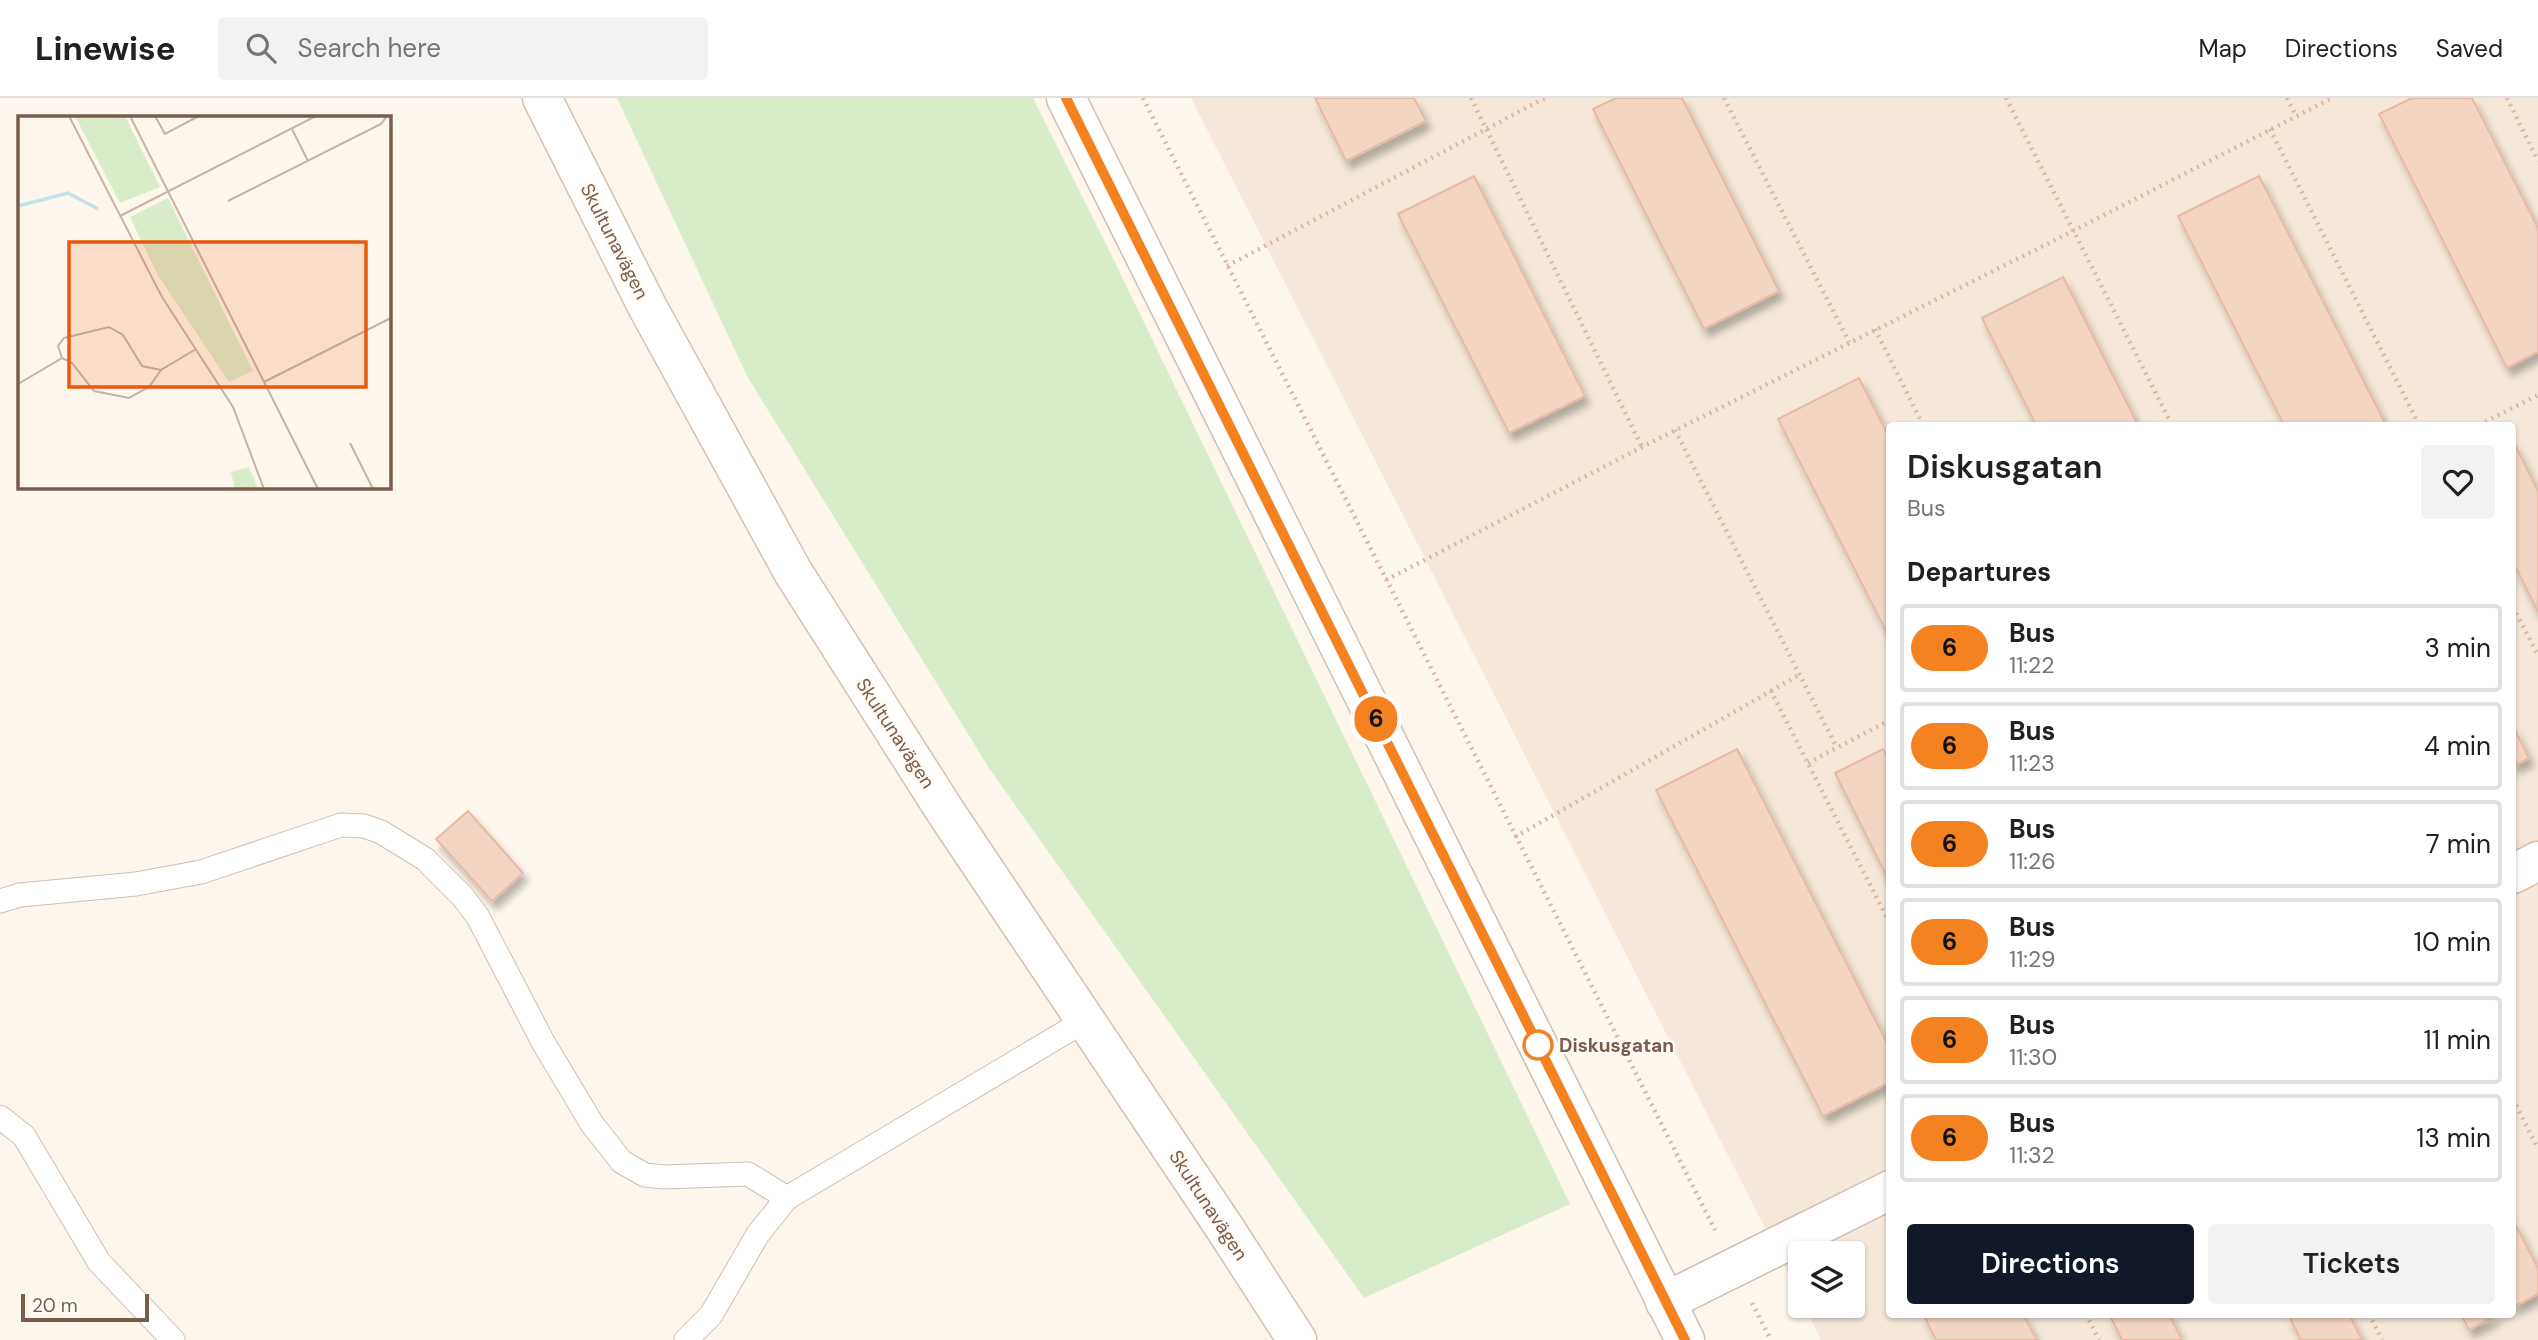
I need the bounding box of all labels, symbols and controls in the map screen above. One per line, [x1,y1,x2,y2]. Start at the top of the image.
search box [218,17,708,80]
text: Linewise [35,27,176,70]
icon: search [242,29,280,67]
text: Search here [298,31,441,65]
text: Map [2199,33,2247,64]
text: Directions [2285,33,2398,64]
text: Saved [2436,33,2503,64]
inset map [18,116,390,488]
street label: Skultunavägen [575,179,654,303]
text: Diskusgatan [1907,445,2102,488]
button: heart [2421,445,2495,519]
text: Bus [1907,493,1946,523]
text: Departures [1907,555,2051,589]
text: Bus [2009,616,2055,650]
text: 3 min [2424,631,2491,665]
text: 6 [1942,632,1957,663]
text: 11:22 [2009,650,2055,680]
street label: Skultunavägen [851,673,941,793]
line badge: 6 [1353,696,1399,742]
text: 6 [1368,703,1384,734]
text: Bus [2009,714,2055,748]
text: 4 min [2424,729,2491,763]
text: 6 [1942,730,1957,761]
text: 11:23 [2009,748,2055,778]
text: Bus [2009,812,2055,846]
text: 7 min [2426,827,2491,861]
text: 6 [1942,828,1957,859]
text: 11:26 [2009,846,2056,876]
text: Bus [2009,910,2055,944]
text: 10 min [2414,925,2491,959]
text: 6 [1942,926,1957,957]
text: 11:29 [2009,944,2055,974]
text: Bus [2009,1008,2055,1042]
text: 11 min [2424,1023,2491,1057]
text: 6 [1942,1024,1957,1055]
marker: Diskusgatan [1523,1030,1553,1060]
place label: Diskusgatan [1559,1033,1674,1058]
text: 11:30 [2009,1042,2057,1072]
text: Bus [2009,1106,2055,1140]
text: 13 min [2416,1121,2491,1155]
text: 6 [1942,1122,1957,1153]
text: 11:32 [2009,1140,2055,1170]
street label: Skultunavägen [1164,1145,1254,1265]
button: Directions [1907,1224,2194,1304]
button: Tickets [2208,1224,2495,1304]
map controls [1788,1241,1865,1318]
button: layers [1788,1241,1865,1318]
scale bar [21,1291,149,1323]
text: 20 m [32,1293,78,1318]

